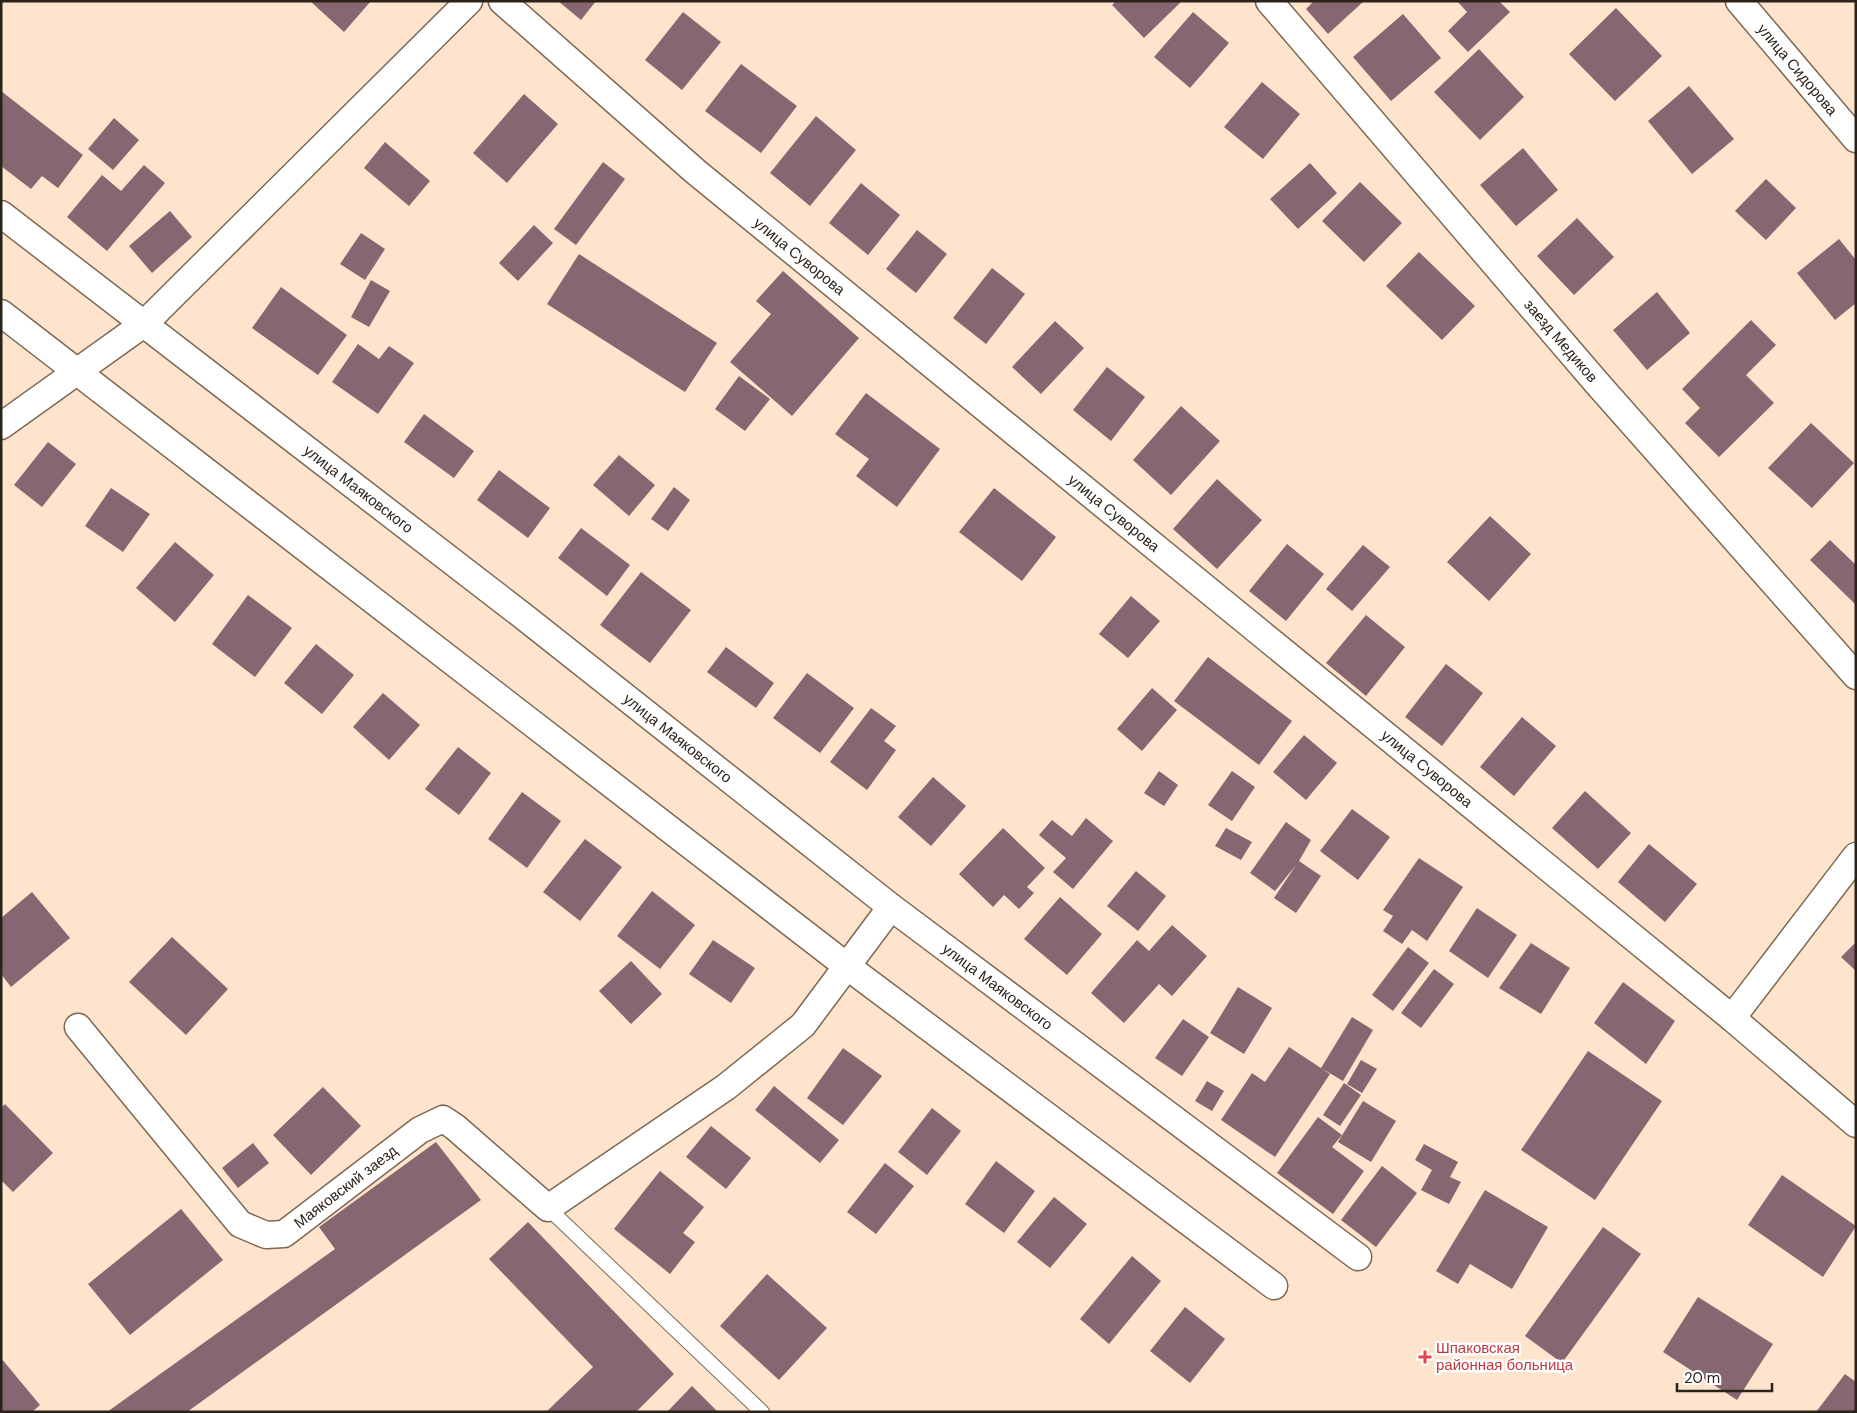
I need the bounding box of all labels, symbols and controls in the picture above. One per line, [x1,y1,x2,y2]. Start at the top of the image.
street label: улица Сидорова [1753,20,1842,120]
street label: улица Суворова [749,213,850,300]
street label: заезд Медиков [1519,295,1602,387]
street label: улица Маяковского [299,441,417,538]
street label: улица Суворова [1064,470,1164,557]
street label: улица Маяковского [619,689,736,787]
street label: улица Суворова [1377,725,1477,812]
street label: улица Маяковского [938,939,1057,1035]
street label: Маяковский заезд [290,1141,402,1233]
place label: Шпаковская районная больница [1436,1338,1574,1375]
marker: Шпаковская районная больница [1418,1350,1432,1364]
scale bar [1677,1360,1772,1392]
text: 20 m [1684,1368,1720,1388]

